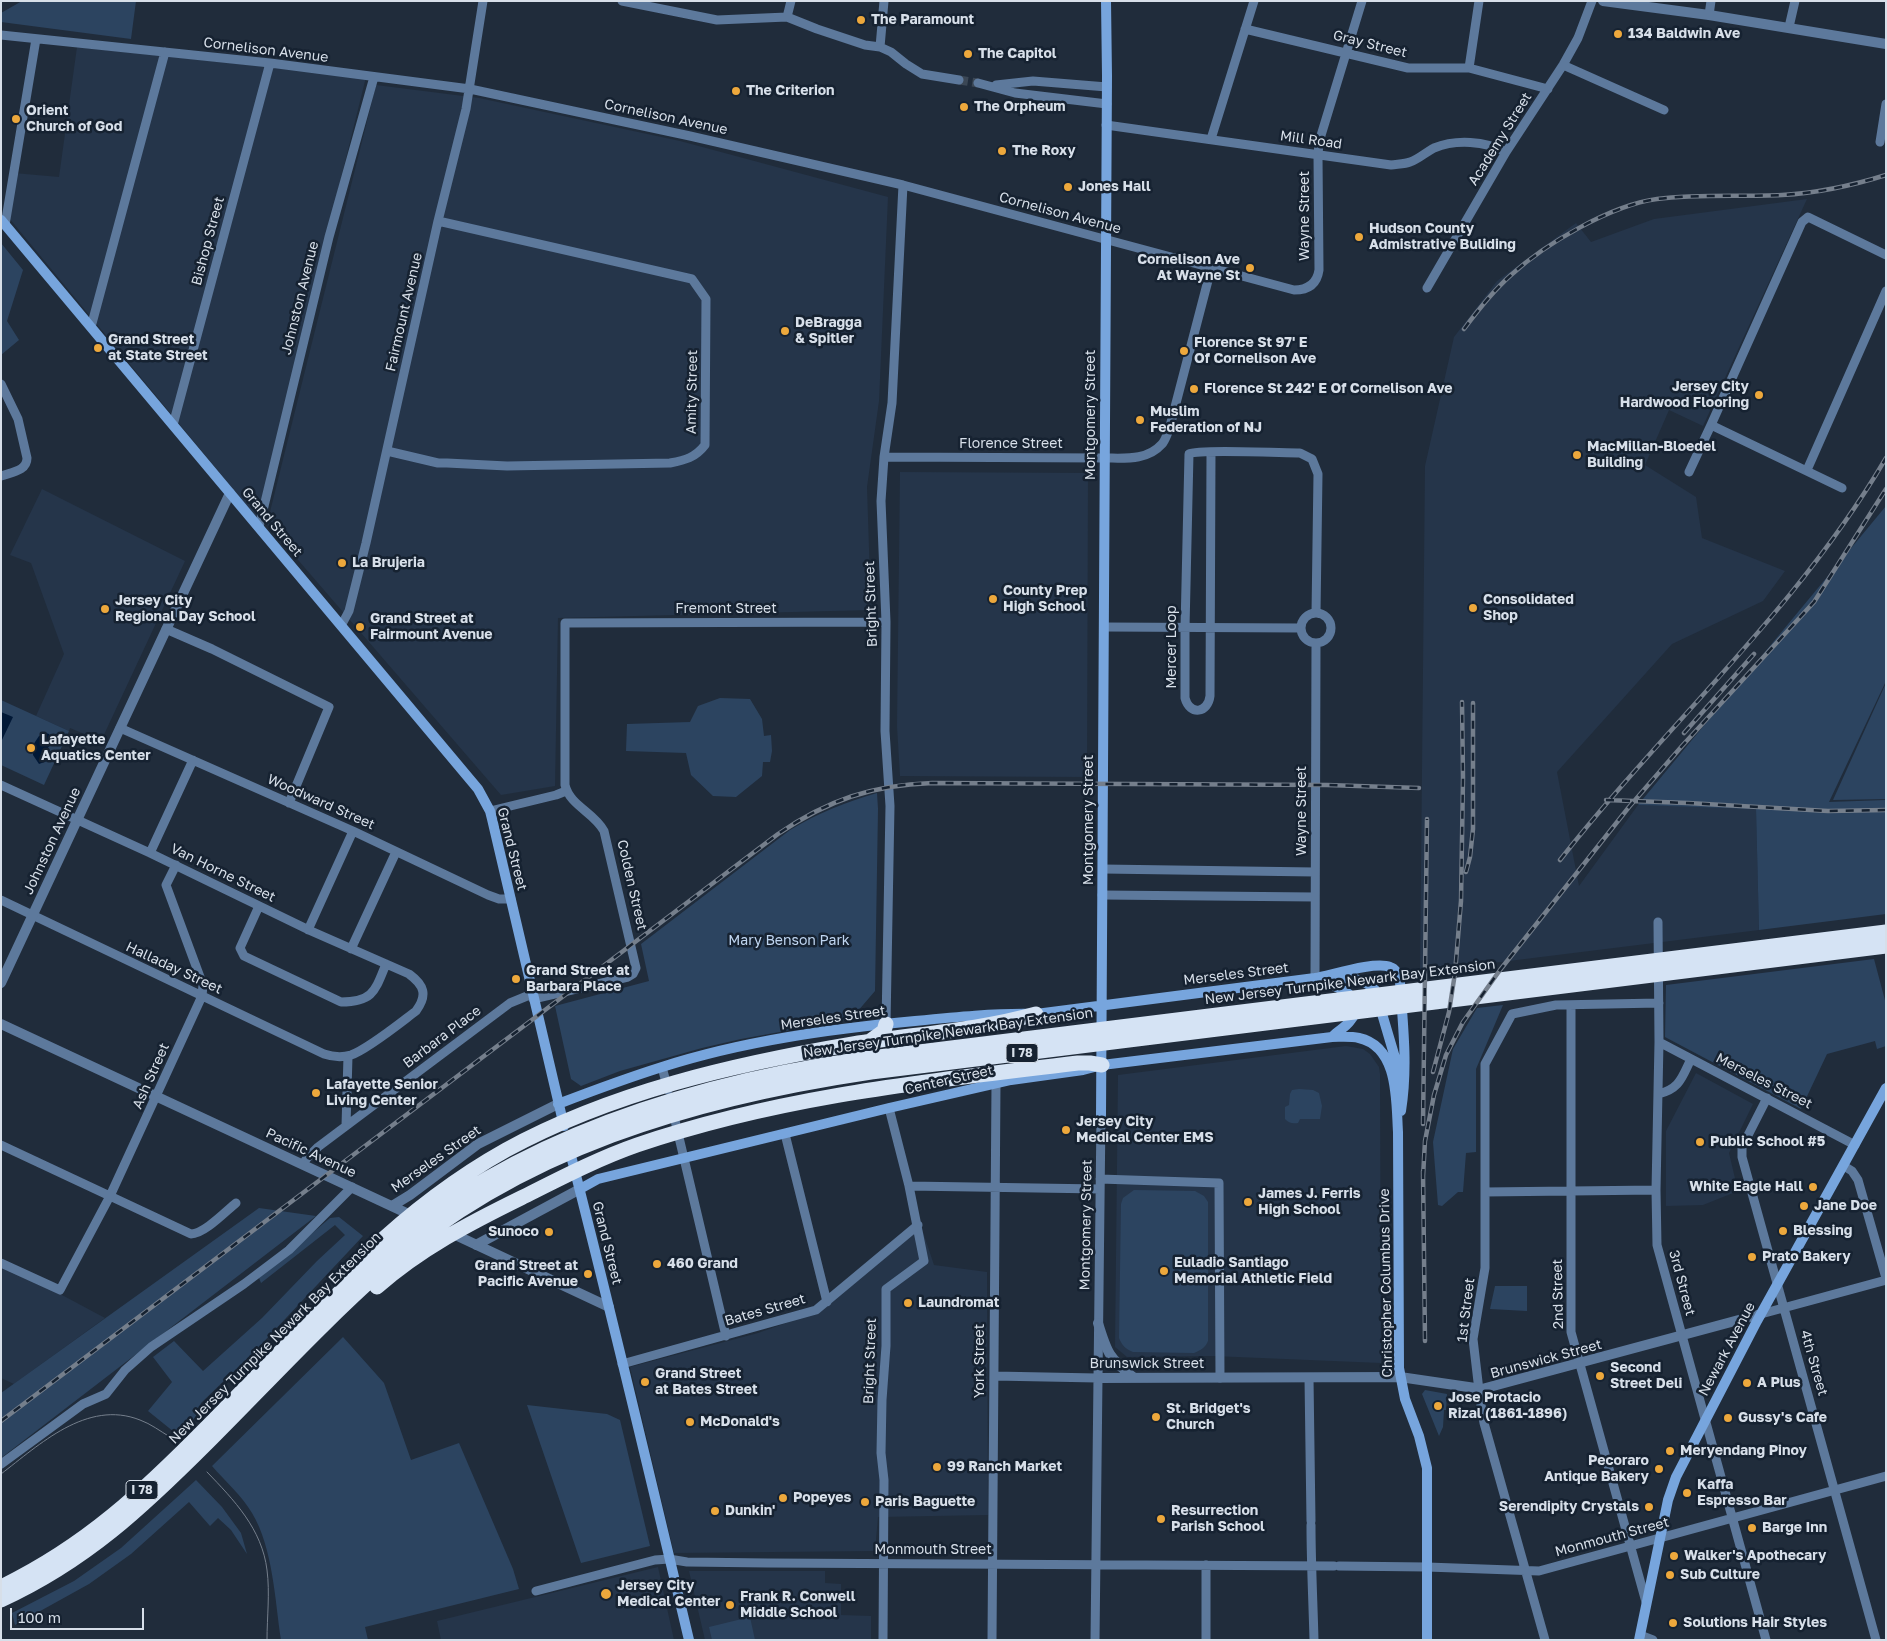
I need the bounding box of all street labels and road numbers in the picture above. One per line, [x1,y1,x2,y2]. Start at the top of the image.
street label: Gray Street [1331,27,1409,61]
street label: Cornelison Avenue [203,34,329,66]
street label: Academy Street [1465,89,1535,189]
street label: Cornelison Avenue [603,96,729,138]
street label: Mill Road [1279,127,1343,153]
street label: Wayne Street [1297,171,1313,261]
street label: Cornelison Avenue [997,189,1123,237]
street label: Bishop Street [188,195,228,287]
street label: Johnston Avenue [278,240,322,356]
street label: Fairmount Avenue [382,251,426,373]
street label: Amity Street [683,350,701,434]
street label: Montgomery Street [1083,350,1099,480]
street label: Florence Street [959,436,1063,452]
street label: Grand Street [238,484,306,560]
street label: Bright Street [861,561,881,647]
street label: Fremont Street [675,601,777,617]
street label: Mercer Loop [1164,605,1180,689]
street label: Montgomery Street [1081,755,1097,885]
street label: Wayne Street [1294,766,1310,856]
street label: Woodward Street [265,771,377,833]
street label: Johnston Avenue [20,785,84,897]
street label: Grand Street [494,806,530,892]
street label: Colden Street [613,838,651,932]
street label: Van Horne Street [168,840,278,906]
street label: Halladay Street [123,938,225,998]
street label: New Jersey Turnpike Newark Bay Extension [1204,956,1496,1008]
street label: Merseles Street [1182,959,1290,989]
street label: Barbara Place [400,1002,484,1072]
street label: Merseles Street [779,1002,887,1034]
street label: New Jersey Turnpike Newark Bay Extension [802,1004,1094,1062]
street label: Ash Street [129,1040,173,1112]
road number: I 78 [1006,1044,1038,1062]
street label: Merseles Street [1713,1049,1815,1113]
street label: Center Street [903,1062,995,1098]
street label: Merseles Street [388,1122,484,1196]
street label: Pacific Avenue [263,1125,359,1181]
street label: Montgomery Street [1076,1160,1096,1290]
street label: Christopher Columbus Drive [1376,1188,1396,1378]
street label: Grand Street [589,1200,625,1286]
street label: New Jersey Turnpike Newark Bay Extension [166,1229,384,1447]
street label: 3rd Street [1665,1248,1699,1318]
street label: 2nd Street [1549,1259,1567,1329]
street label: 1st Street [1454,1277,1478,1343]
street label: Bates Street [723,1290,807,1330]
street label: Newark Avenue [1695,1299,1759,1399]
street label: Bright Street [860,1318,880,1404]
street label: York Street [972,1324,988,1398]
street label: 4th Street [1797,1328,1831,1398]
street label: Brunswick Street [1488,1336,1604,1382]
street label: Brunswick Street [1090,1356,1204,1372]
road number: I 78 [126,1480,158,1500]
street label: Monmouth Street [1553,1514,1671,1560]
street label: Monmouth Street [874,1542,992,1558]

